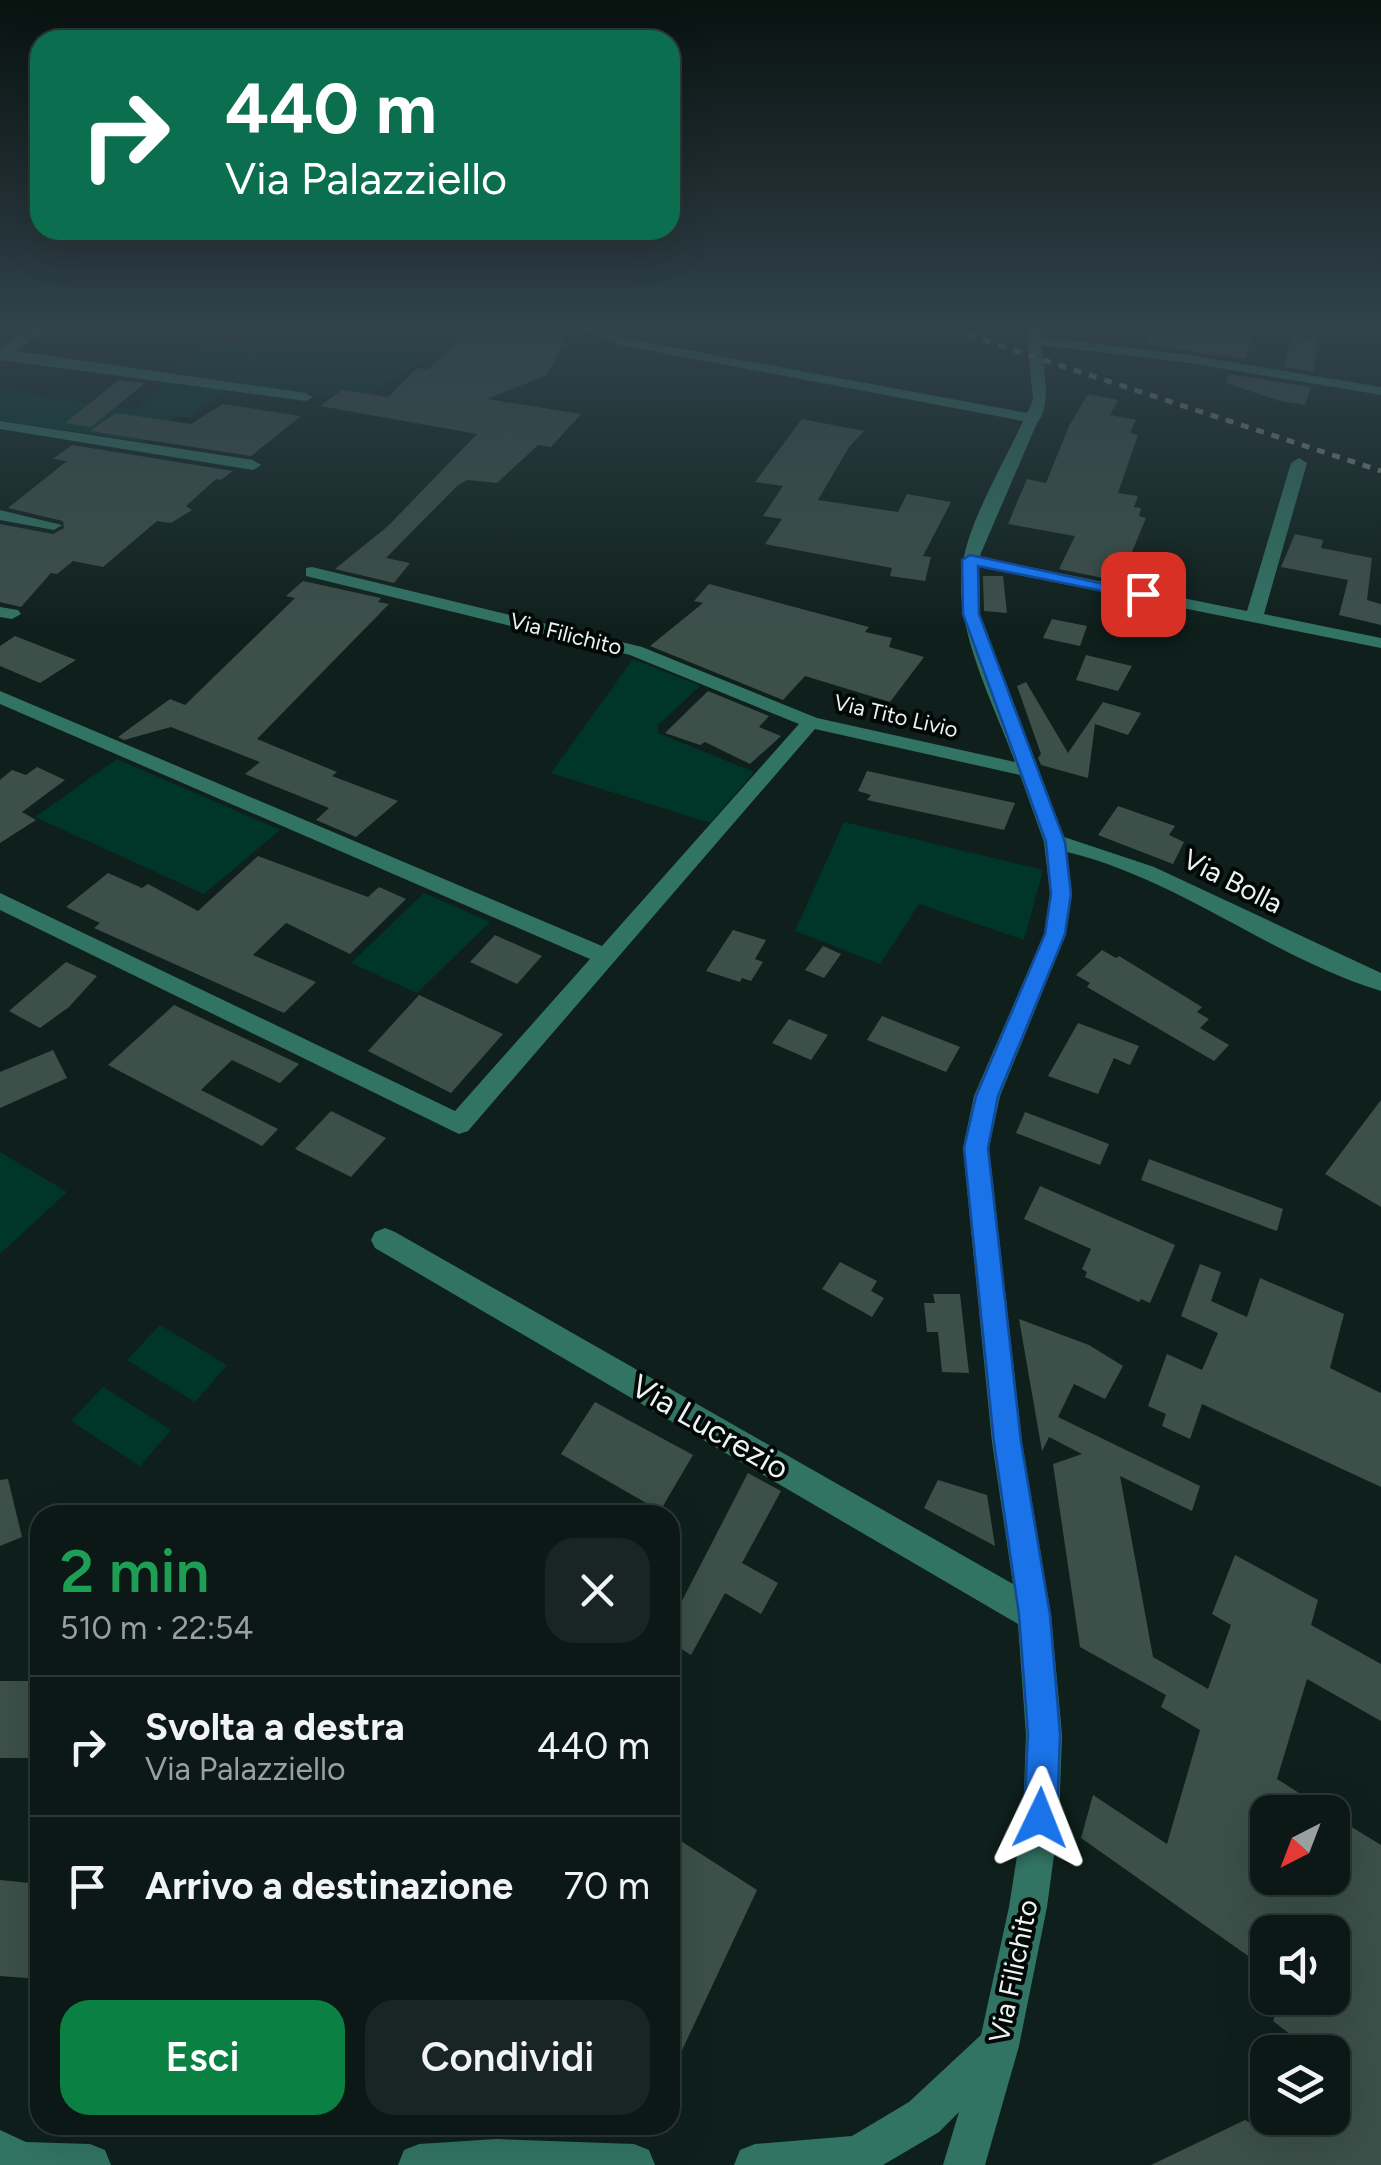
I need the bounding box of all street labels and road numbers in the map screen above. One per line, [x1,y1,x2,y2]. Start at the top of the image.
street label: Via Filichito [507,607,625,661]
street label: Via Tito Livio [831,689,961,743]
street label: Via Bolla [1178,842,1288,920]
street label: Via Lucrezio [624,1367,796,1487]
street label: Via Filichito [981,1896,1045,2046]

